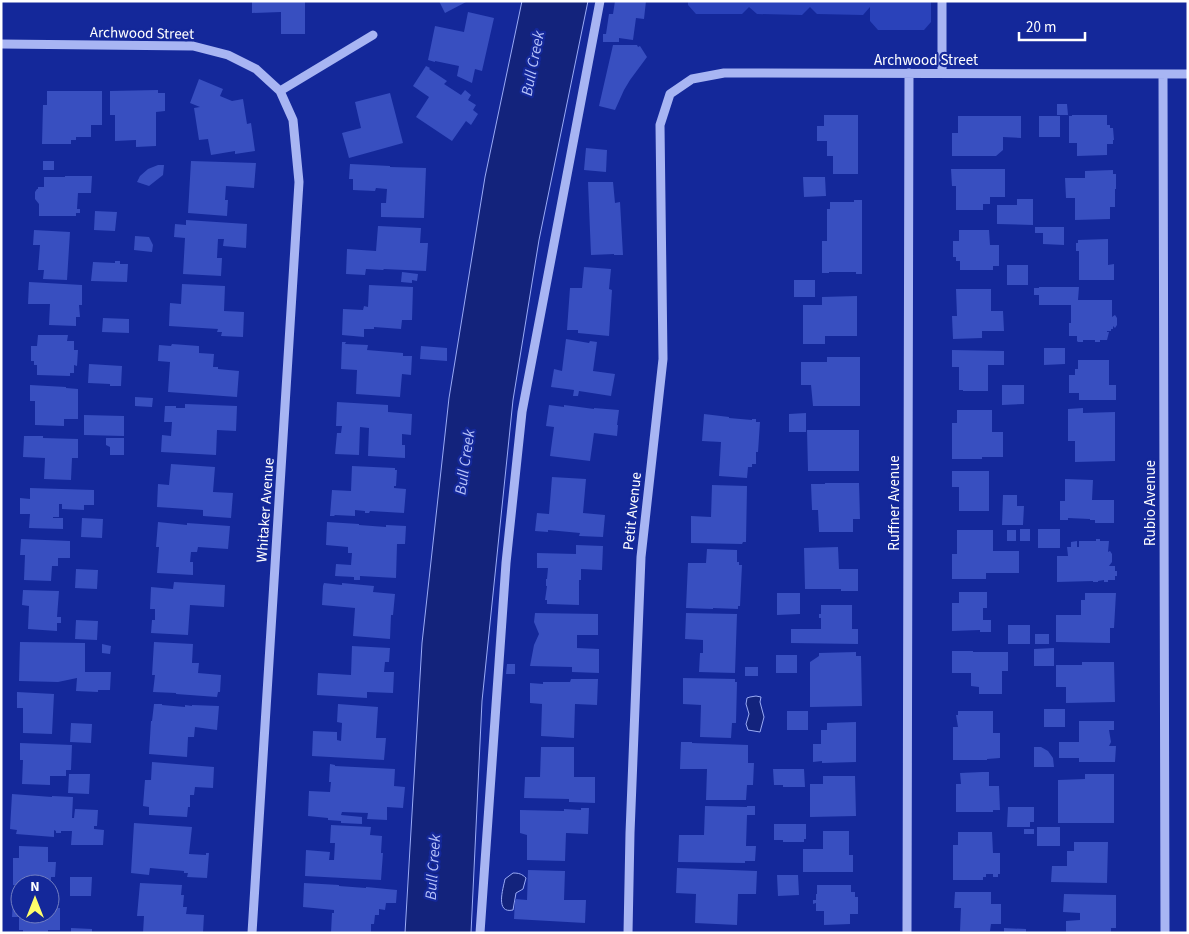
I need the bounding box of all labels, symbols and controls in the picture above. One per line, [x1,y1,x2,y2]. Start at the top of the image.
scale bar [1019,10,1085,42]
text: 20 m [1026,17,1056,38]
street label: Archwood Street [90,22,194,45]
water label: Bull Creek [516,28,550,98]
street label: Archwood Street [874,50,978,71]
water label: Bull Creek [450,428,481,496]
street label: Ruffner Avenue [884,455,905,551]
street label: Whitaker Avenue [251,457,280,563]
street label: Rubio Avenue [1140,460,1161,546]
street label: Petit Avenue [618,471,647,551]
water label: Bull Creek [420,833,446,901]
north arrow [10,874,60,924]
text: N [30,877,40,897]

